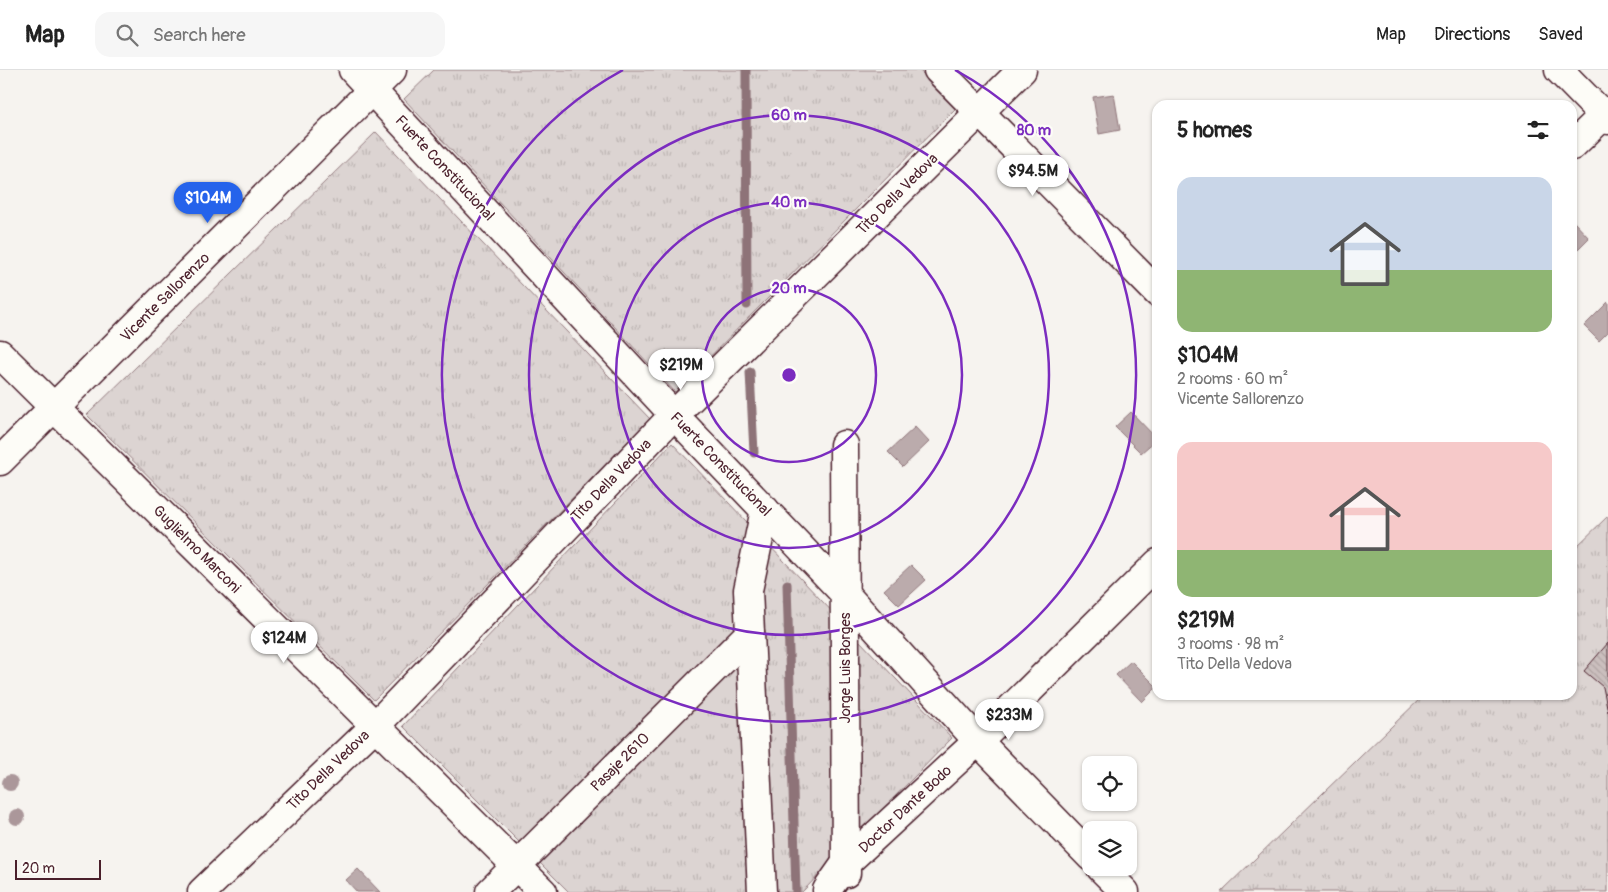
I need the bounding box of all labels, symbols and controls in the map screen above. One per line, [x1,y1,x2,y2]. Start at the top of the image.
search box [95,12,445,57]
text: Map [25,20,65,49]
icon: search [113,21,141,49]
text: Search here [153,23,246,47]
text: Map [1376,23,1406,46]
text: Directions [1434,23,1510,46]
text: Saved [1538,23,1583,46]
text: 60 m [771,106,807,125]
street label: Fuerte Constitucional [391,112,499,225]
icon: filters [1524,116,1552,144]
text: 5 homes [1177,117,1252,144]
text: 80 m [1017,121,1051,140]
street label: Tito Della Vedova [853,150,942,239]
pin: $94.5M [992,154,1074,197]
text: $94.5M [1008,161,1058,181]
pin: $104M [173,182,243,224]
text: $104M [185,188,231,208]
text: 40 m [771,193,807,212]
icon: home [1320,209,1410,299]
street label: Vicente Sallorenzo [117,249,214,346]
text: 20 m [771,279,807,298]
text: $104M [1177,342,1238,369]
pin: $219M [646,348,716,391]
text: $219M [659,355,703,375]
centre of rings [780,366,798,384]
text: 2 rooms · 60 m² [1177,369,1288,389]
text: Vicente Sallorenzo [1177,389,1304,409]
street label: Fuerte Constitucional [666,408,775,520]
street label: Tito Della Vedova [567,435,656,526]
icon: home [1320,474,1410,564]
street label: Guglielmo Marconi [149,501,245,598]
text: $219M [1177,607,1234,634]
street label: Jorge Luis Borges [836,612,855,723]
pin: $124M [249,622,319,664]
text: $124M [262,628,306,648]
text: 3 rooms · 98 m² [1177,634,1284,654]
text: Tito Della Vedova [1177,654,1292,674]
pin: $233M [974,698,1044,741]
text: $233M [986,705,1032,725]
street label: Tito Della Vedova [283,726,374,815]
street label: Pasaje 2610 [587,729,654,796]
map controls [1082,756,1137,876]
button: locate [1082,756,1137,811]
street label: Doctor Dante Bodo [855,761,956,857]
button: layers [1082,821,1137,876]
scale bar [15,857,101,880]
text: 20 m [22,860,55,877]

